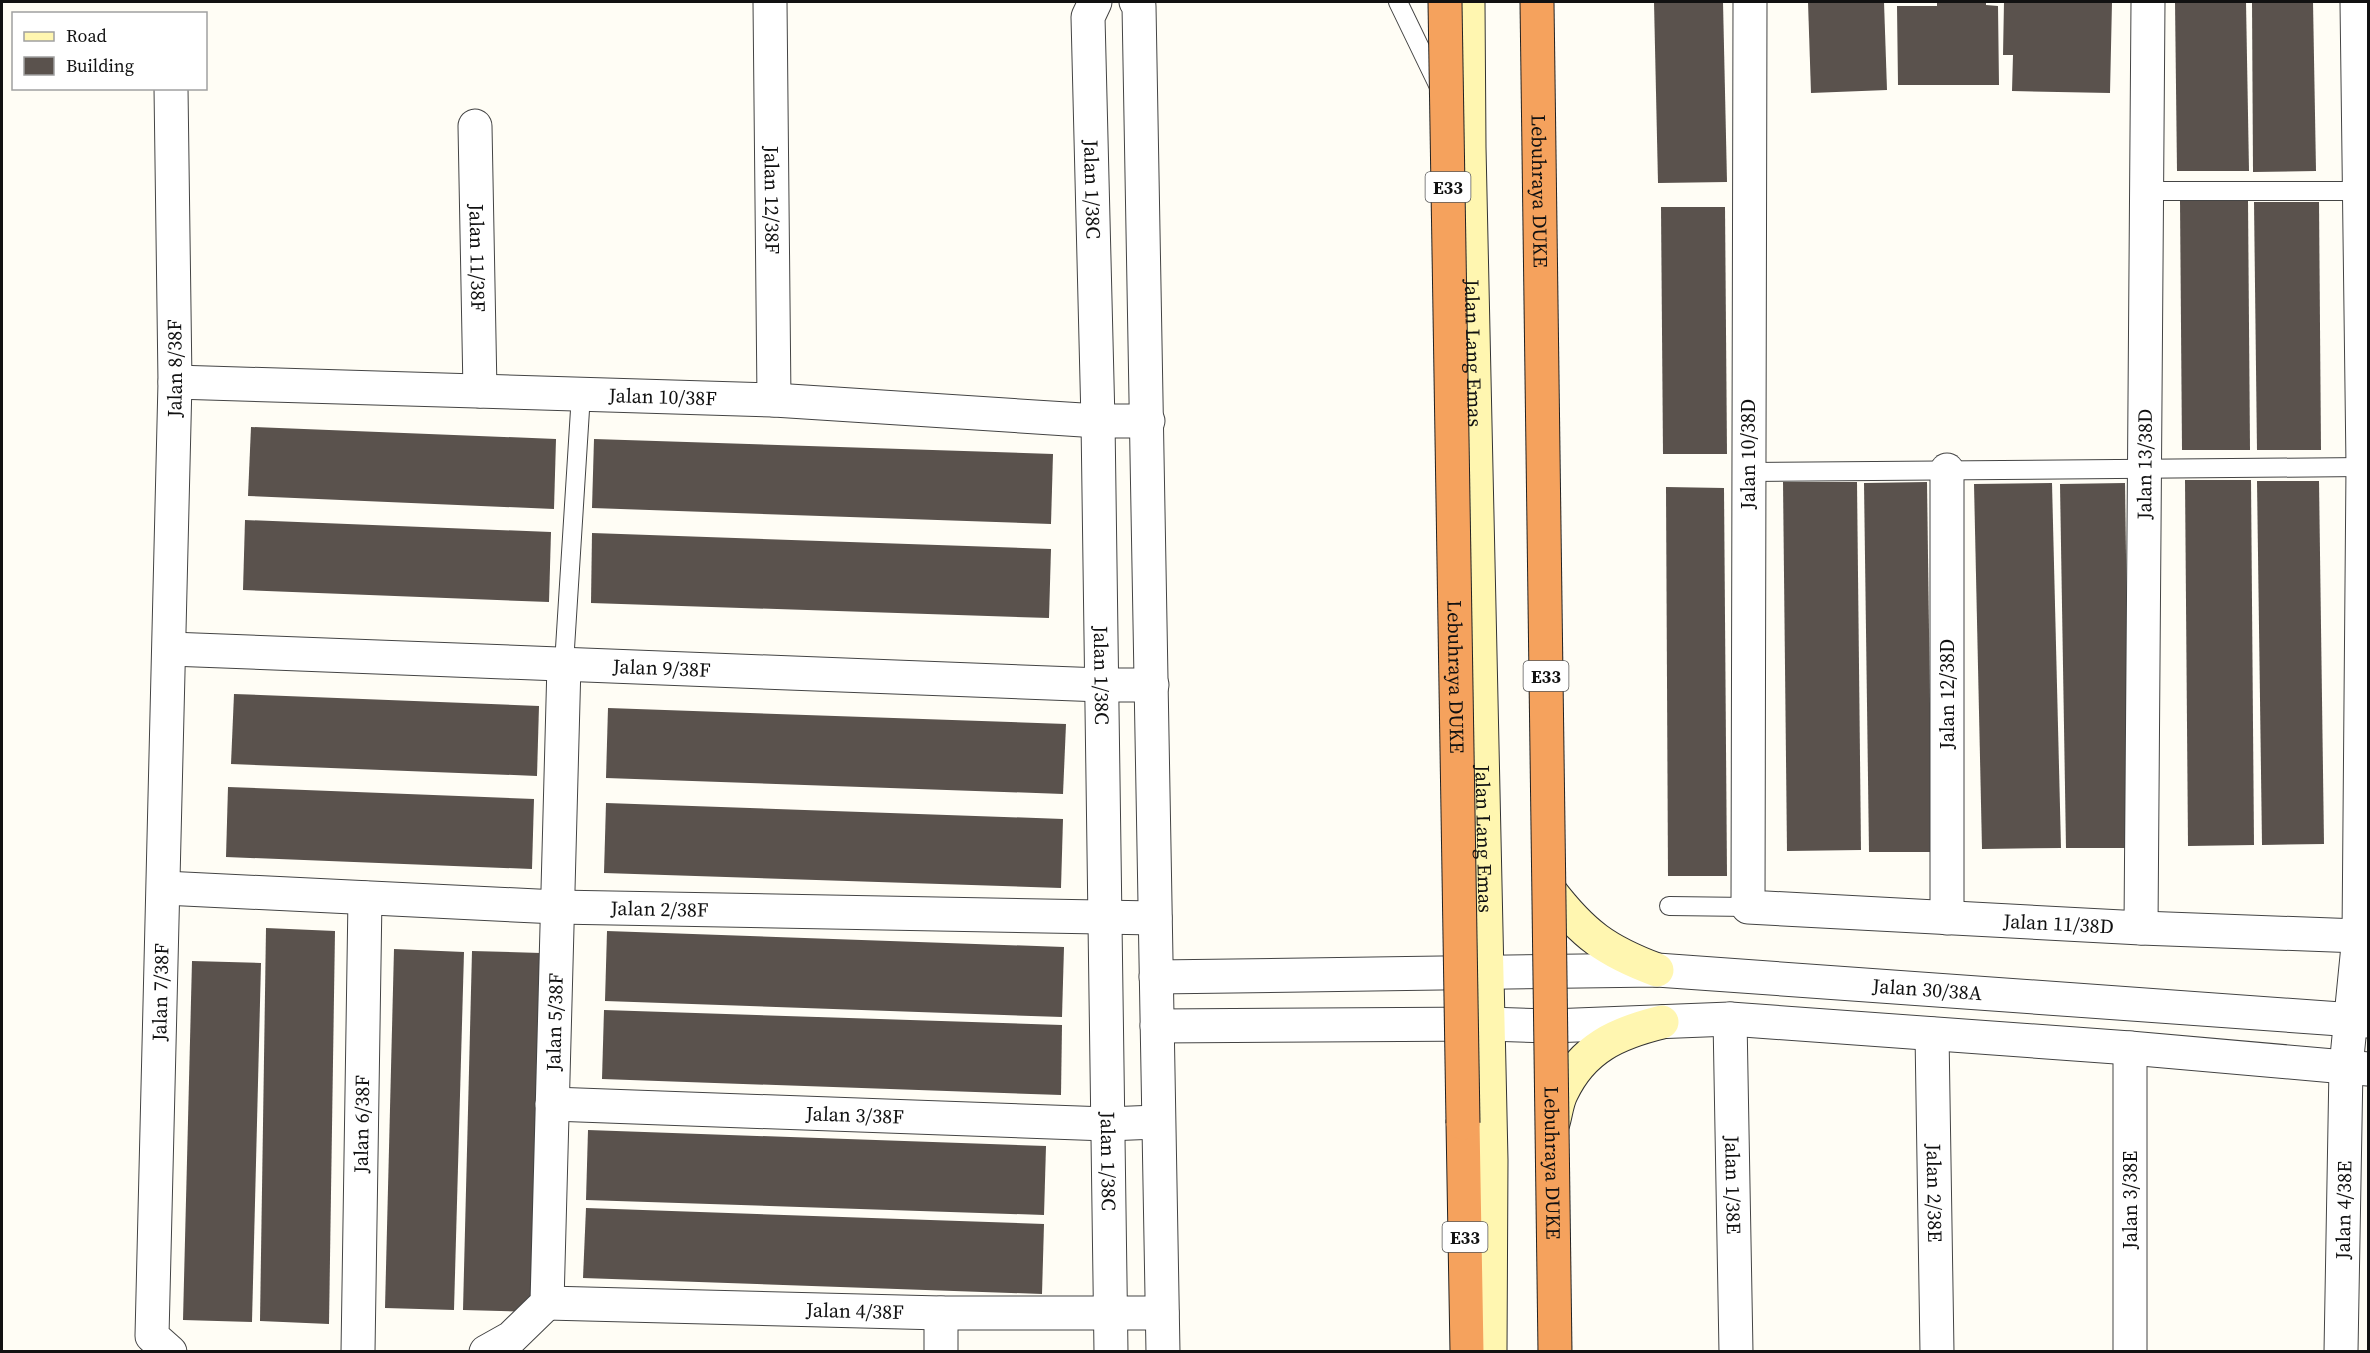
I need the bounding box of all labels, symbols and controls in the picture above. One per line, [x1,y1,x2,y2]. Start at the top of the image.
legend [12,12,207,90]
text: Road [66,23,107,48]
text: Building [66,53,134,78]
street label: Lebuhraya DUKE [1524,114,1555,268]
street label: Jalan 1/38C [1077,139,1107,239]
street label: Jalan 12/38F [757,145,787,254]
road number: E33 [1426,172,1470,202]
street label: Jalan 11/38F [462,203,493,312]
street label: Jalan Lang Emas [1458,278,1489,427]
street label: Jalan 8/38F [160,319,189,419]
street label: Jalan 10/38F [607,381,717,412]
street label: Jalan 10/38D [1734,399,1762,510]
street label: Jalan 13/38D [2130,409,2159,520]
street label: Lebuhraya DUKE [1441,600,1471,754]
street label: Jalan 1/38C [1087,625,1116,725]
street label: Jalan 12/38D [1933,639,1961,750]
street label: Jalan 9/38F [611,652,711,684]
road number: E33 [1524,661,1568,691]
street label: Jalan Lang Emas [1468,764,1500,913]
street label: Jalan 2/38F [609,894,709,924]
street label: Jalan 11/38D [2002,907,2115,941]
street label: Jalan 7/38F [145,943,175,1043]
street label: Jalan 30/38A [1871,971,1984,1007]
street label: Jalan 5/38F [539,973,570,1072]
street label: Jalan 6/38F [347,1075,376,1174]
street label: Lebuhraya DUKE [1537,1086,1567,1240]
street label: Jalan 3/38F [804,1099,904,1131]
street label: Jalan 1/38C [1094,1111,1123,1211]
street label: Jalan 1/38E [1718,1134,1748,1234]
street label: Jalan 2/38E [1920,1143,1949,1242]
street label: Jalan 3/38E [2116,1151,2144,1250]
street label: Jalan 4/38E [2329,1161,2358,1261]
road number: E33 [1442,1222,1488,1252]
street label: Jalan 4/38F [805,1296,904,1326]

